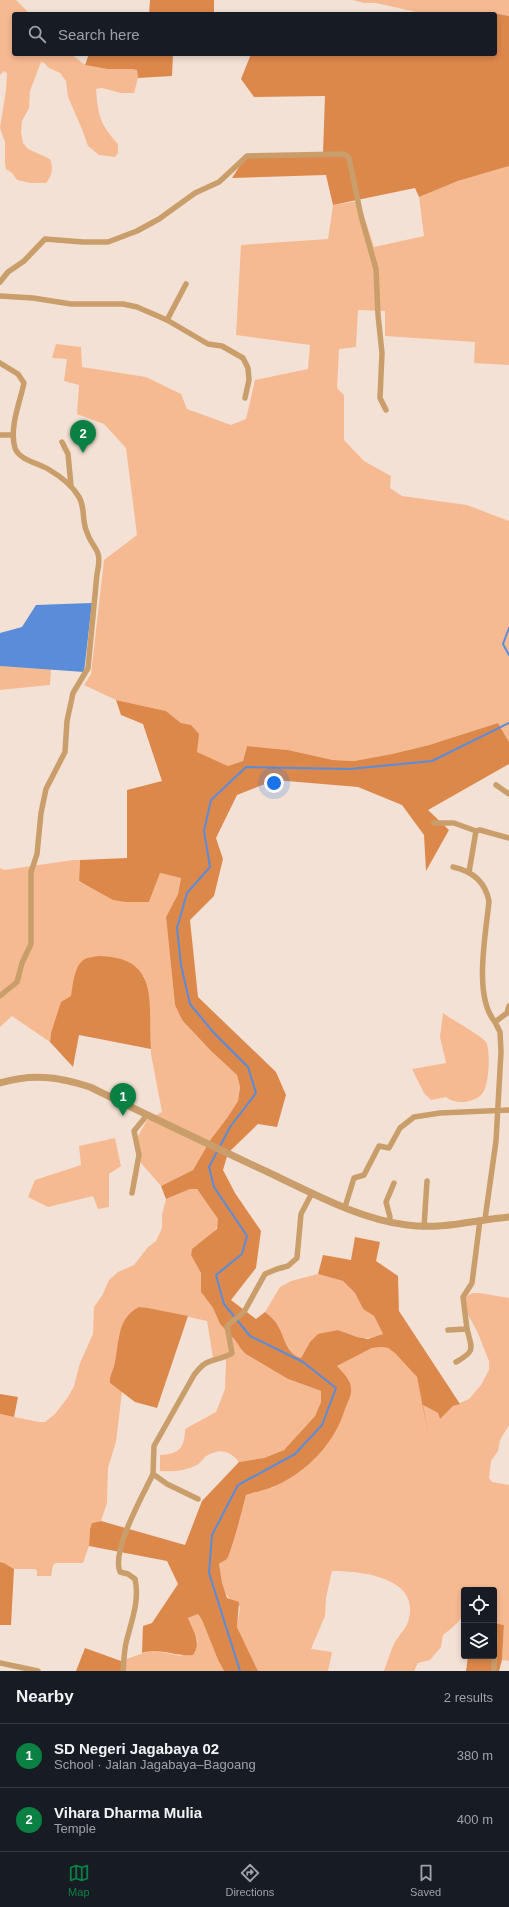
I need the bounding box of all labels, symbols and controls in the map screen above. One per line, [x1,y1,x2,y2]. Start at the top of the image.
search box [12,12,497,56]
icon: search [26,23,48,45]
text: Search here [58,26,140,43]
pin: 2 [70,420,96,453]
your location [264,773,284,793]
pin: 1 [110,1083,136,1116]
map controls [461,1587,497,1659]
button: locate [461,1587,497,1623]
button: layers [461,1623,497,1659]
text: Nearby [16,1687,74,1706]
text: 2 results [444,1690,493,1705]
text: SD Negeri Jagabaya 02 [54,1740,219,1757]
text: 1 [25,1748,33,1763]
text: 380 m [457,1748,493,1763]
text: School · Jalan Jagabaya–Bagoang [54,1757,256,1772]
text: Vihara Dharma Mulia [54,1804,202,1821]
text: 2 [25,1812,33,1827]
text: 400 m [457,1812,493,1827]
text: Temple [54,1821,96,1836]
tab: Map [68,1862,90,1898]
tab: Directions [225,1862,274,1898]
tab: Saved [410,1862,441,1898]

